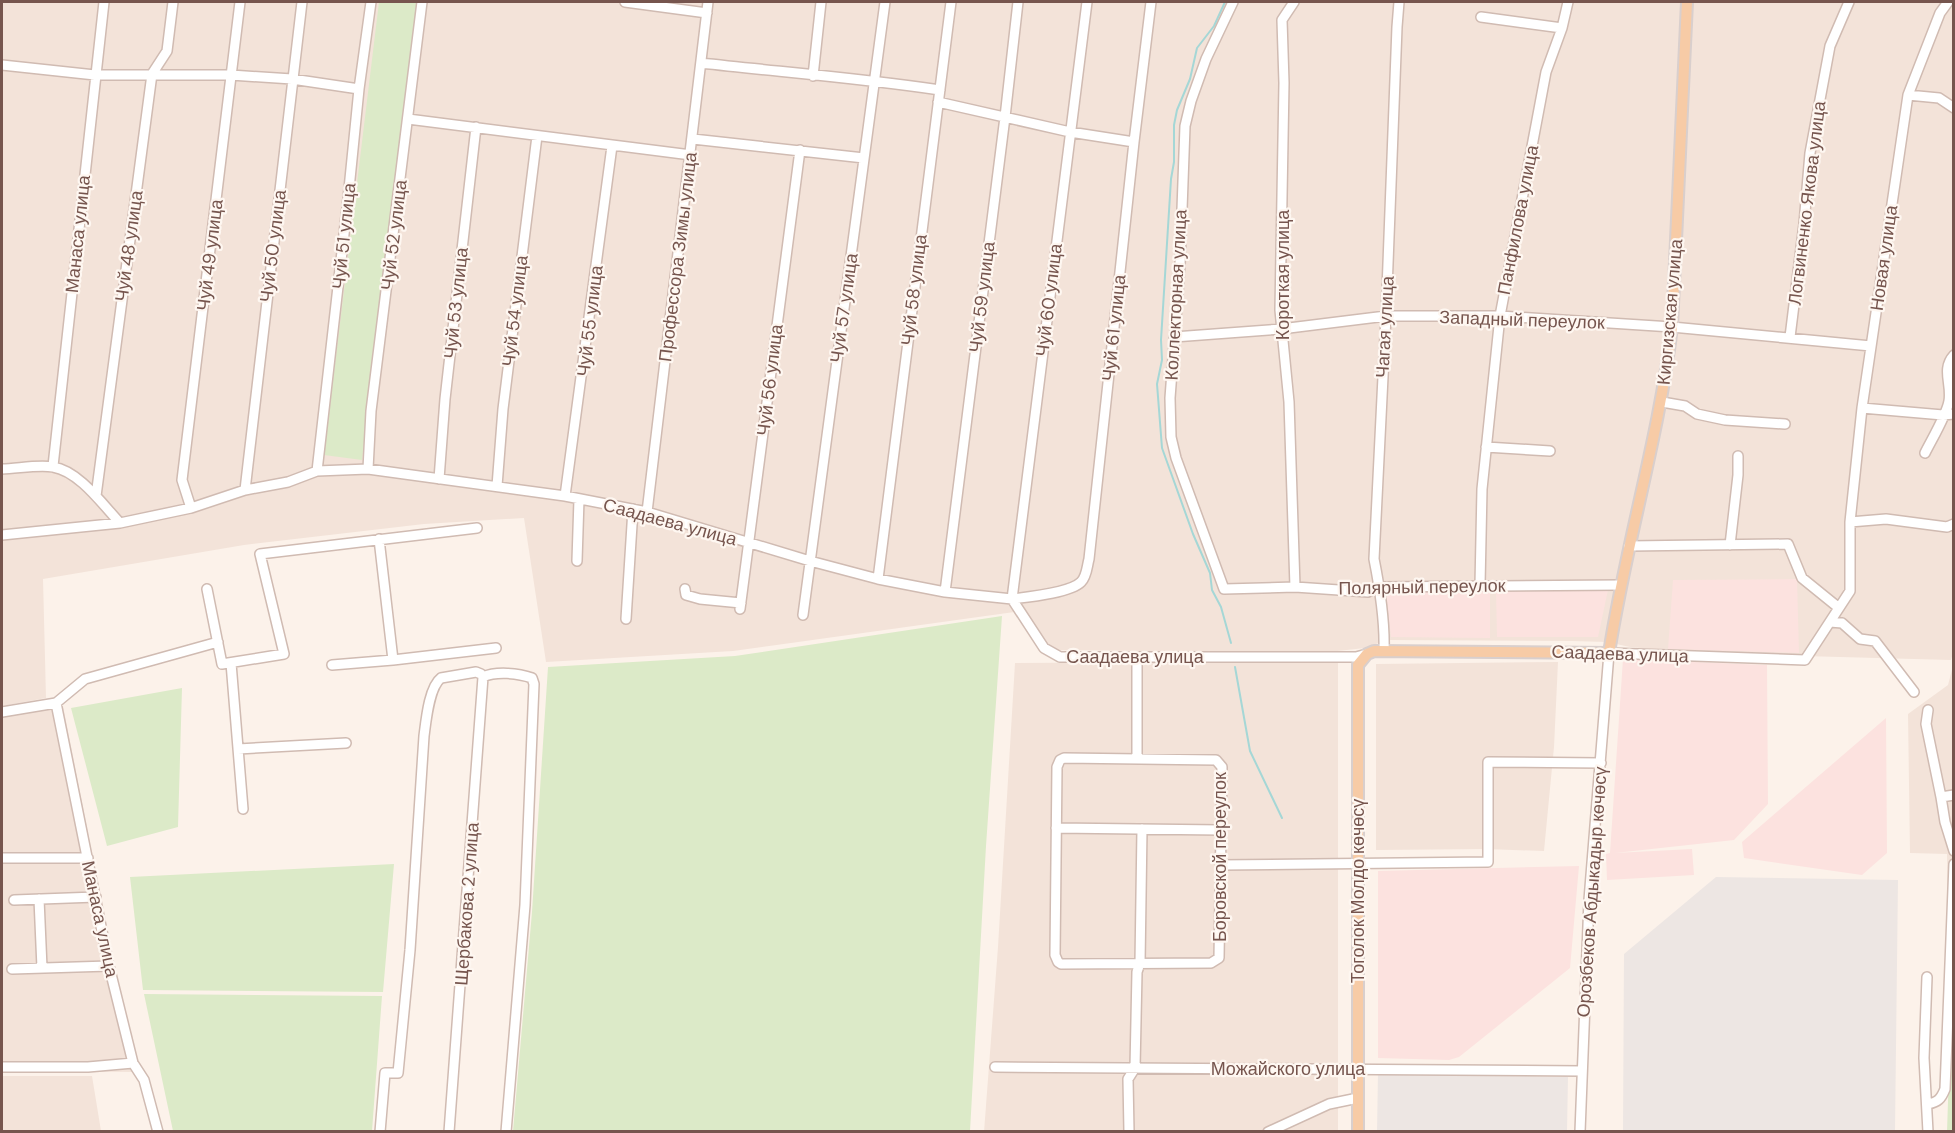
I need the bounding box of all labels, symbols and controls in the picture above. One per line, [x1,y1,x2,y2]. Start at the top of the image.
street label: Логвиненко Якова улица [1783,99,1832,306]
street label: Панфилова улица [1492,142,1544,297]
street label: Профессора Зимы улица [653,150,703,363]
street label: Манаса улица [60,173,96,294]
street label: Чуй 52 улица [375,177,413,292]
street label: Чуй 51 улица [326,181,362,290]
street label: Чуй 50 улица [254,187,292,304]
street label: Чуй 48 улица [109,188,149,303]
street label: Чуй 49 улица [191,197,229,312]
street label: Новая улица [1865,203,1903,312]
street label: Коллекторная улица [1160,208,1193,381]
street label: Короткая улица [1271,209,1295,340]
street label: Чуй 58 улица [895,232,933,347]
street label: Киргизская улица [1652,237,1688,386]
street label: Чуй 59 улица [963,239,1001,354]
street label: Чуй 60 улица [1030,241,1068,358]
street label: Чуй 53 улица [438,245,474,360]
street label: Чуй 57 улица [824,251,864,364]
street label: Чуй 54 улица [496,253,534,368]
street label: Чуй 55 улица [571,263,609,378]
street label: Чуй 61 улица [1096,273,1132,382]
street label: Чагая улица [1370,274,1400,379]
street label: Западный переулок [1439,305,1605,335]
street label: Чуй 56 улица [751,322,789,437]
street label: Саадаева улица [601,493,740,552]
street label: Полярный переулок [1338,574,1506,600]
street label: Саадаева улица [1551,640,1690,668]
street label: Саадаева улица [1066,645,1205,669]
street label: Орозбеков Абдыкадыр көчөсү [1571,766,1613,1018]
street label: Боровской переулок [1208,772,1232,942]
street label: Тоголок Молдо көчөсү [1346,799,1370,983]
street label: Щербакова 2 улица [449,821,485,986]
street label: Манаса улица [76,859,124,980]
street label: Можайского улица [1211,1057,1366,1081]

